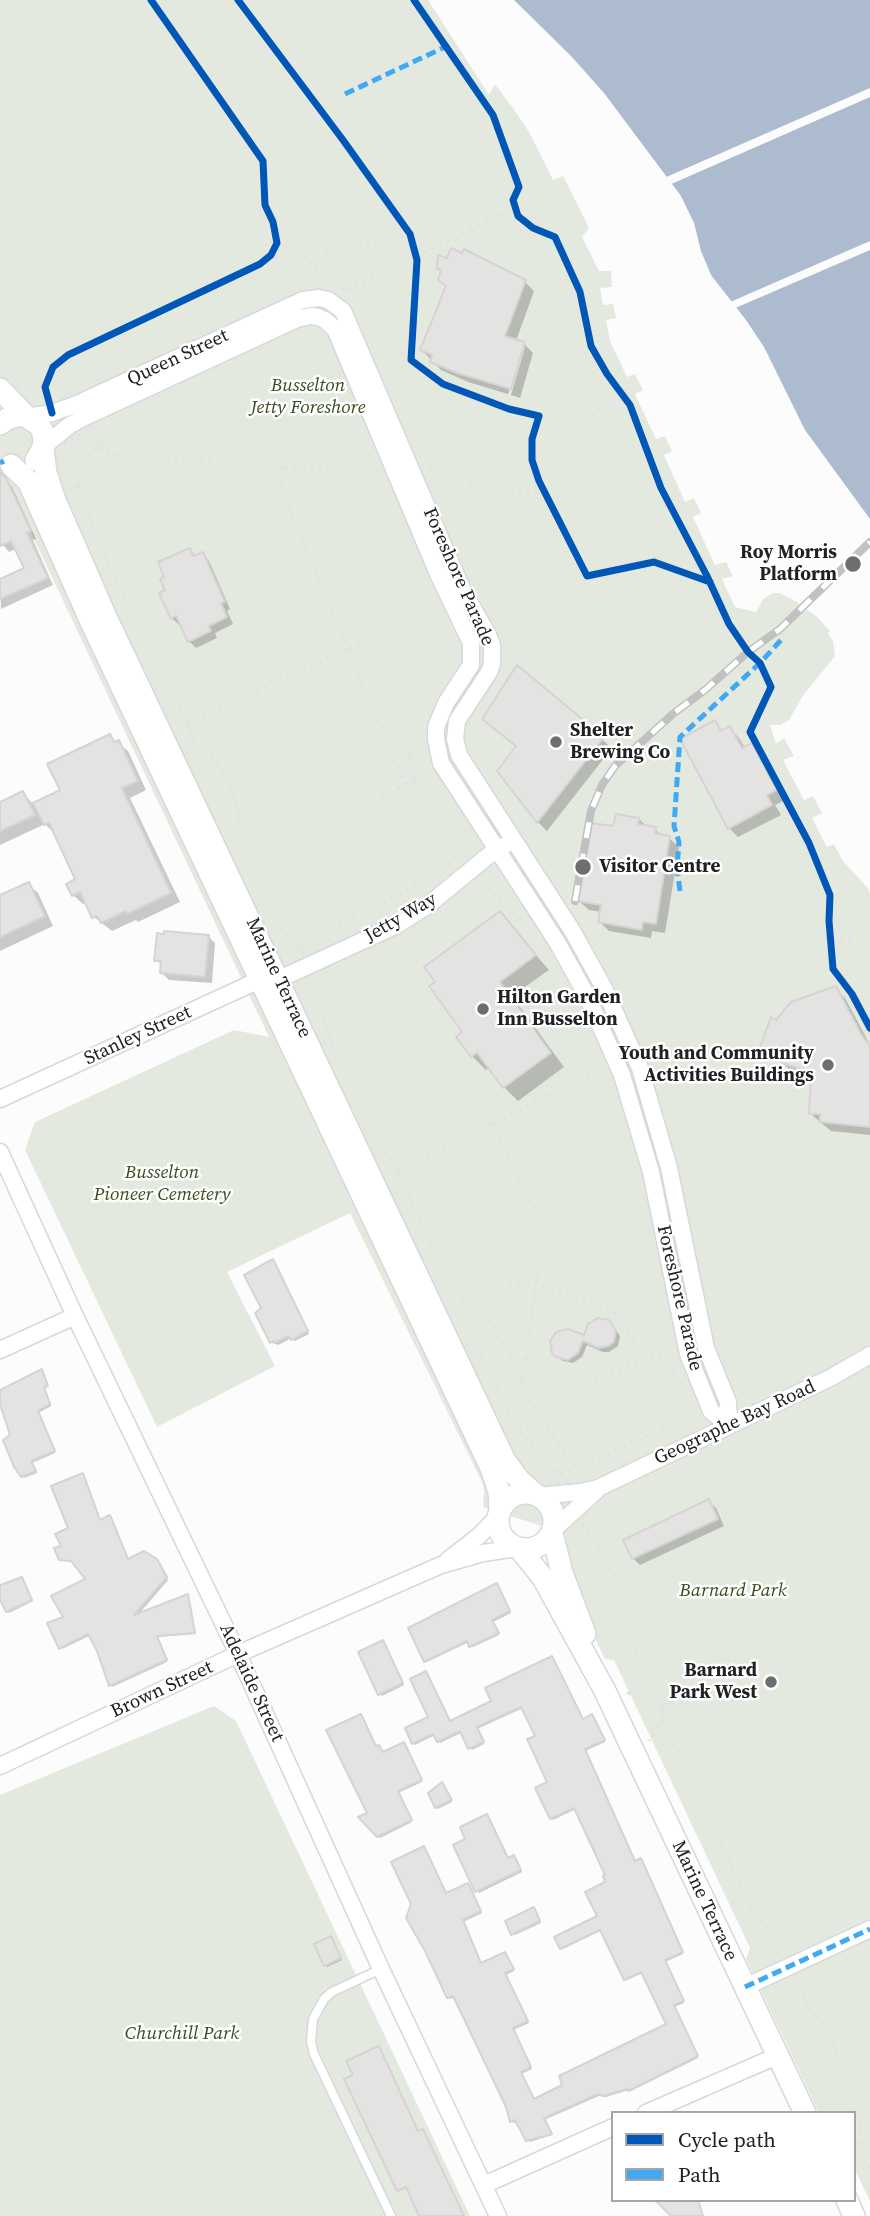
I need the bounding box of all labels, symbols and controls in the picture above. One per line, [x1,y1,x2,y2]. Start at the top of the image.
street label: Queen Street [124,325,232,391]
park label: Busselton Jetty Foreshore [251,375,365,419]
street label: Foreshore Parade [417,504,499,650]
place label: Roy Morris Platform [740,542,837,586]
marker: Roy Morris Platform [843,554,863,574]
place label: Shelter Brewing Co [570,720,670,764]
marker: Shelter Brewing Co [548,734,564,750]
place label: Visitor Centre [599,856,720,878]
marker: Visitor Centre [573,857,593,877]
street label: Jetty Way [361,888,441,948]
street label: Marine Terrace [240,914,316,1042]
place label: Hilton Garden Inn Busselton [497,987,621,1031]
street label: Stanley Street [81,1001,195,1071]
marker: Hilton Garden Inn Busselton [475,1001,491,1017]
place label: Youth and Community Activities Buildings [619,1043,814,1087]
marker: Youth and Community Activities Buildings [820,1057,836,1073]
park label: Busselton Pioneer Cemetery [93,1162,231,1206]
street label: Foreshore Parade [651,1223,707,1373]
street label: Geographe Bay Road [651,1376,819,1470]
park label: Barnard Park [679,1580,787,1602]
street label: Adelaide Street [214,1620,288,1746]
street label: Brown Street [107,1656,217,1724]
place label: Barnard Park West [669,1660,757,1704]
marker: Barnard Park West [763,1674,779,1690]
street label: Marine Terrace [666,1837,742,1965]
park label: Churchill Park [125,2023,239,2045]
legend [611,2111,856,2202]
text: Cycle path [678,2125,776,2154]
text: Path [678,2160,721,2189]

